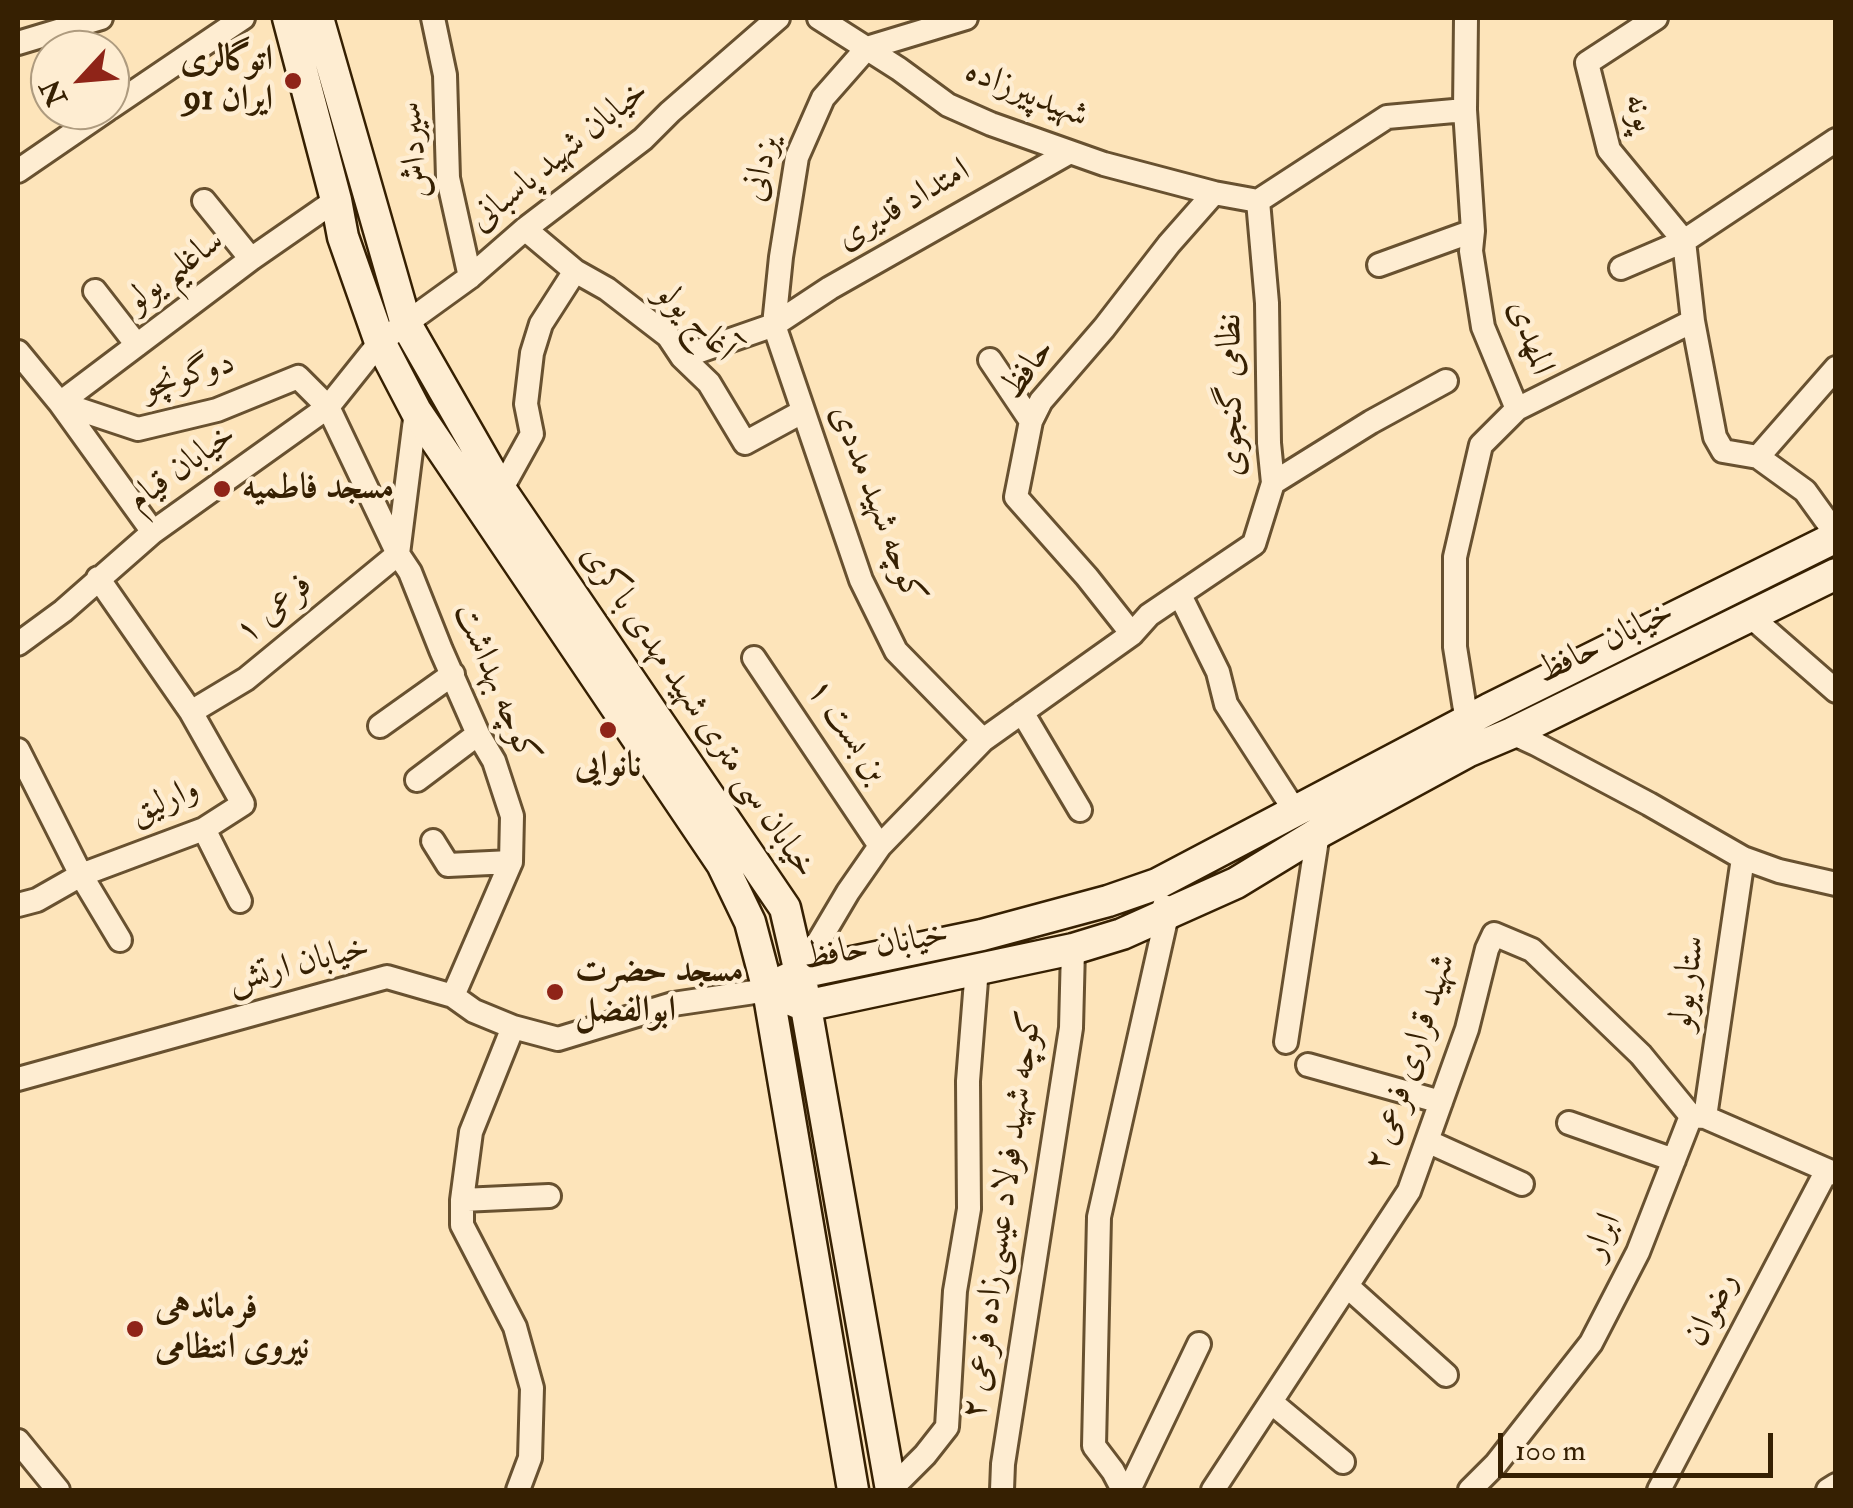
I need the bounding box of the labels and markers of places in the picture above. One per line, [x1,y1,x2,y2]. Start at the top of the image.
place label: اتوگالری ایران 91 [180,40,273,122]
marker: اتوگالری ایران 91 [282,70,304,92]
place label: مسجد فاطمیه [242,468,394,510]
marker: مسجد فاطمیه [211,478,233,500]
marker: نانوایی [597,719,619,741]
place label: نانوایی [575,746,641,788]
place label: مسجد حضرت ابوالفضل [575,951,744,1033]
marker: مسجد حضرت ابوالفضل [544,981,566,1003]
place label: فرماندهی نیروی انتظامی [155,1288,310,1370]
marker: فرماندهی نیروی انتظامی [124,1318,146,1340]

